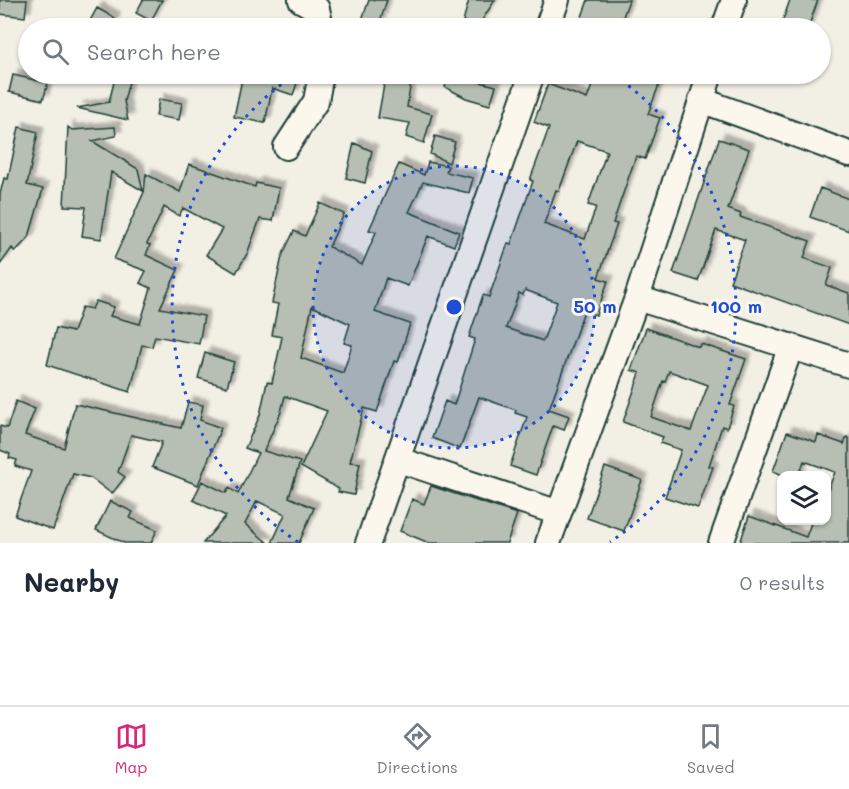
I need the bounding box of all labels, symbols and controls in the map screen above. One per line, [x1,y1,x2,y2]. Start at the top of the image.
search box [18,18,831,84]
icon: search [39,35,72,68]
text: Search here [87,37,221,66]
text: 50 m [574,294,616,318]
text: 100 m [710,294,762,318]
centre of rings [444,297,464,317]
map controls [777,471,831,525]
button: layers [777,471,831,525]
text: Nearby [24,565,119,599]
text: 0 results [740,569,825,595]
tab: Map [115,720,148,777]
tab: Directions [377,720,458,777]
tab: Saved [687,720,734,777]

